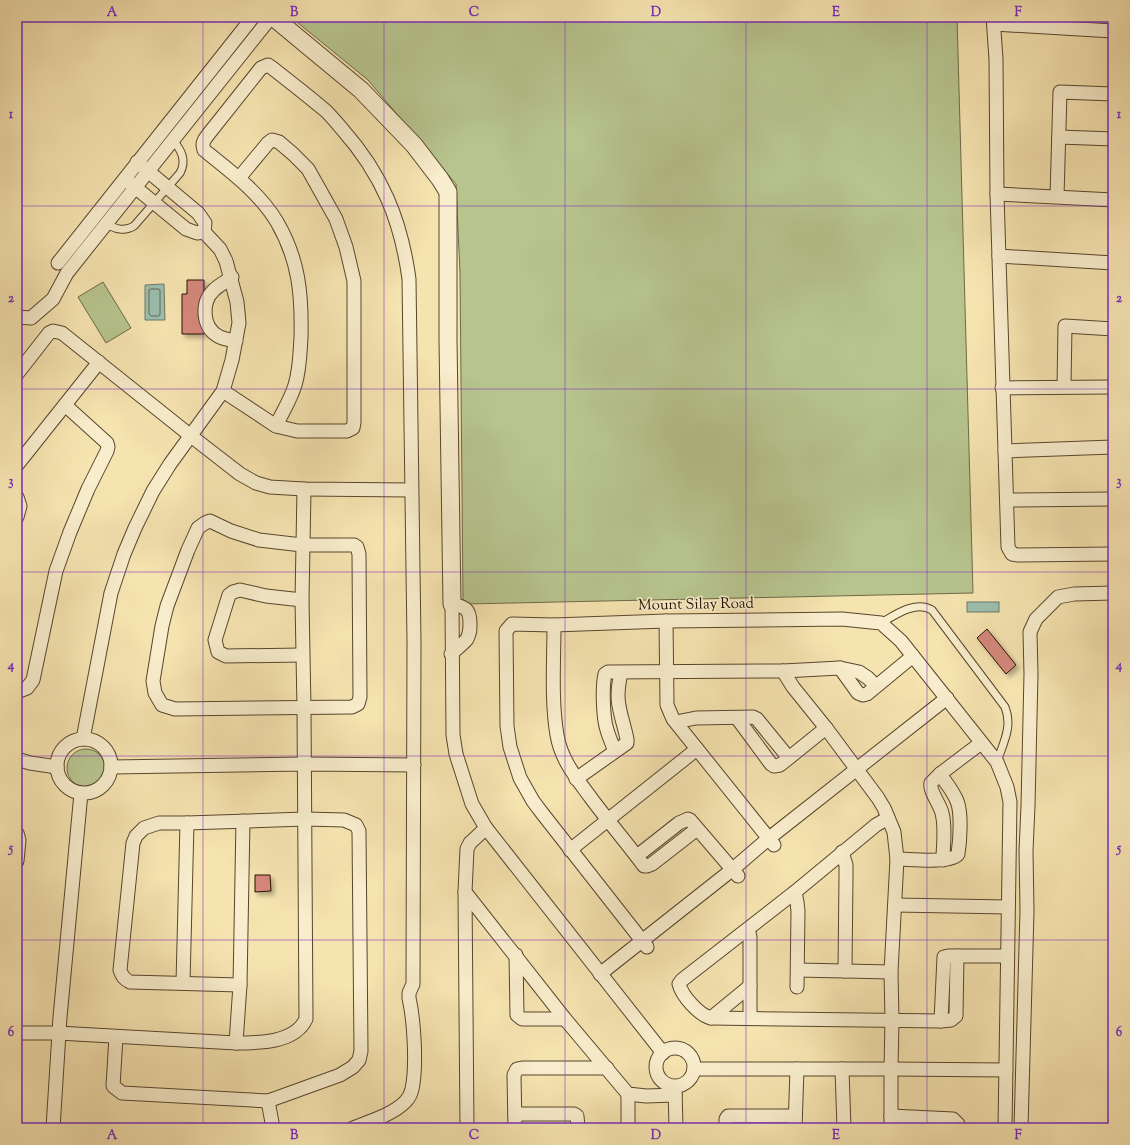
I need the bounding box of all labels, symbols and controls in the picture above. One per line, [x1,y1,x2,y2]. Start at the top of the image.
text: A [107,4,118,22]
text: B [290,4,299,22]
text: C [469,4,479,22]
text: D [651,4,661,22]
text: E [832,4,840,22]
text: F [1014,4,1022,22]
text: 1 [9,106,14,124]
text: 1 [1117,106,1122,124]
text: 2 [8,290,15,308]
text: 2 [1116,290,1123,308]
text: 3 [8,473,14,491]
text: 3 [1116,473,1122,491]
street label: Mount Silay Road [638,593,755,617]
text: 4 [7,657,15,675]
text: 4 [1115,657,1123,675]
text: 5 [8,840,14,858]
text: 5 [1116,840,1122,858]
text: 6 [8,1024,15,1042]
text: 6 [1116,1024,1123,1042]
text: A [107,1127,118,1145]
text: B [290,1127,299,1145]
text: C [469,1127,479,1145]
text: D [651,1127,661,1145]
text: E [832,1127,840,1145]
text: F [1014,1127,1022,1145]

